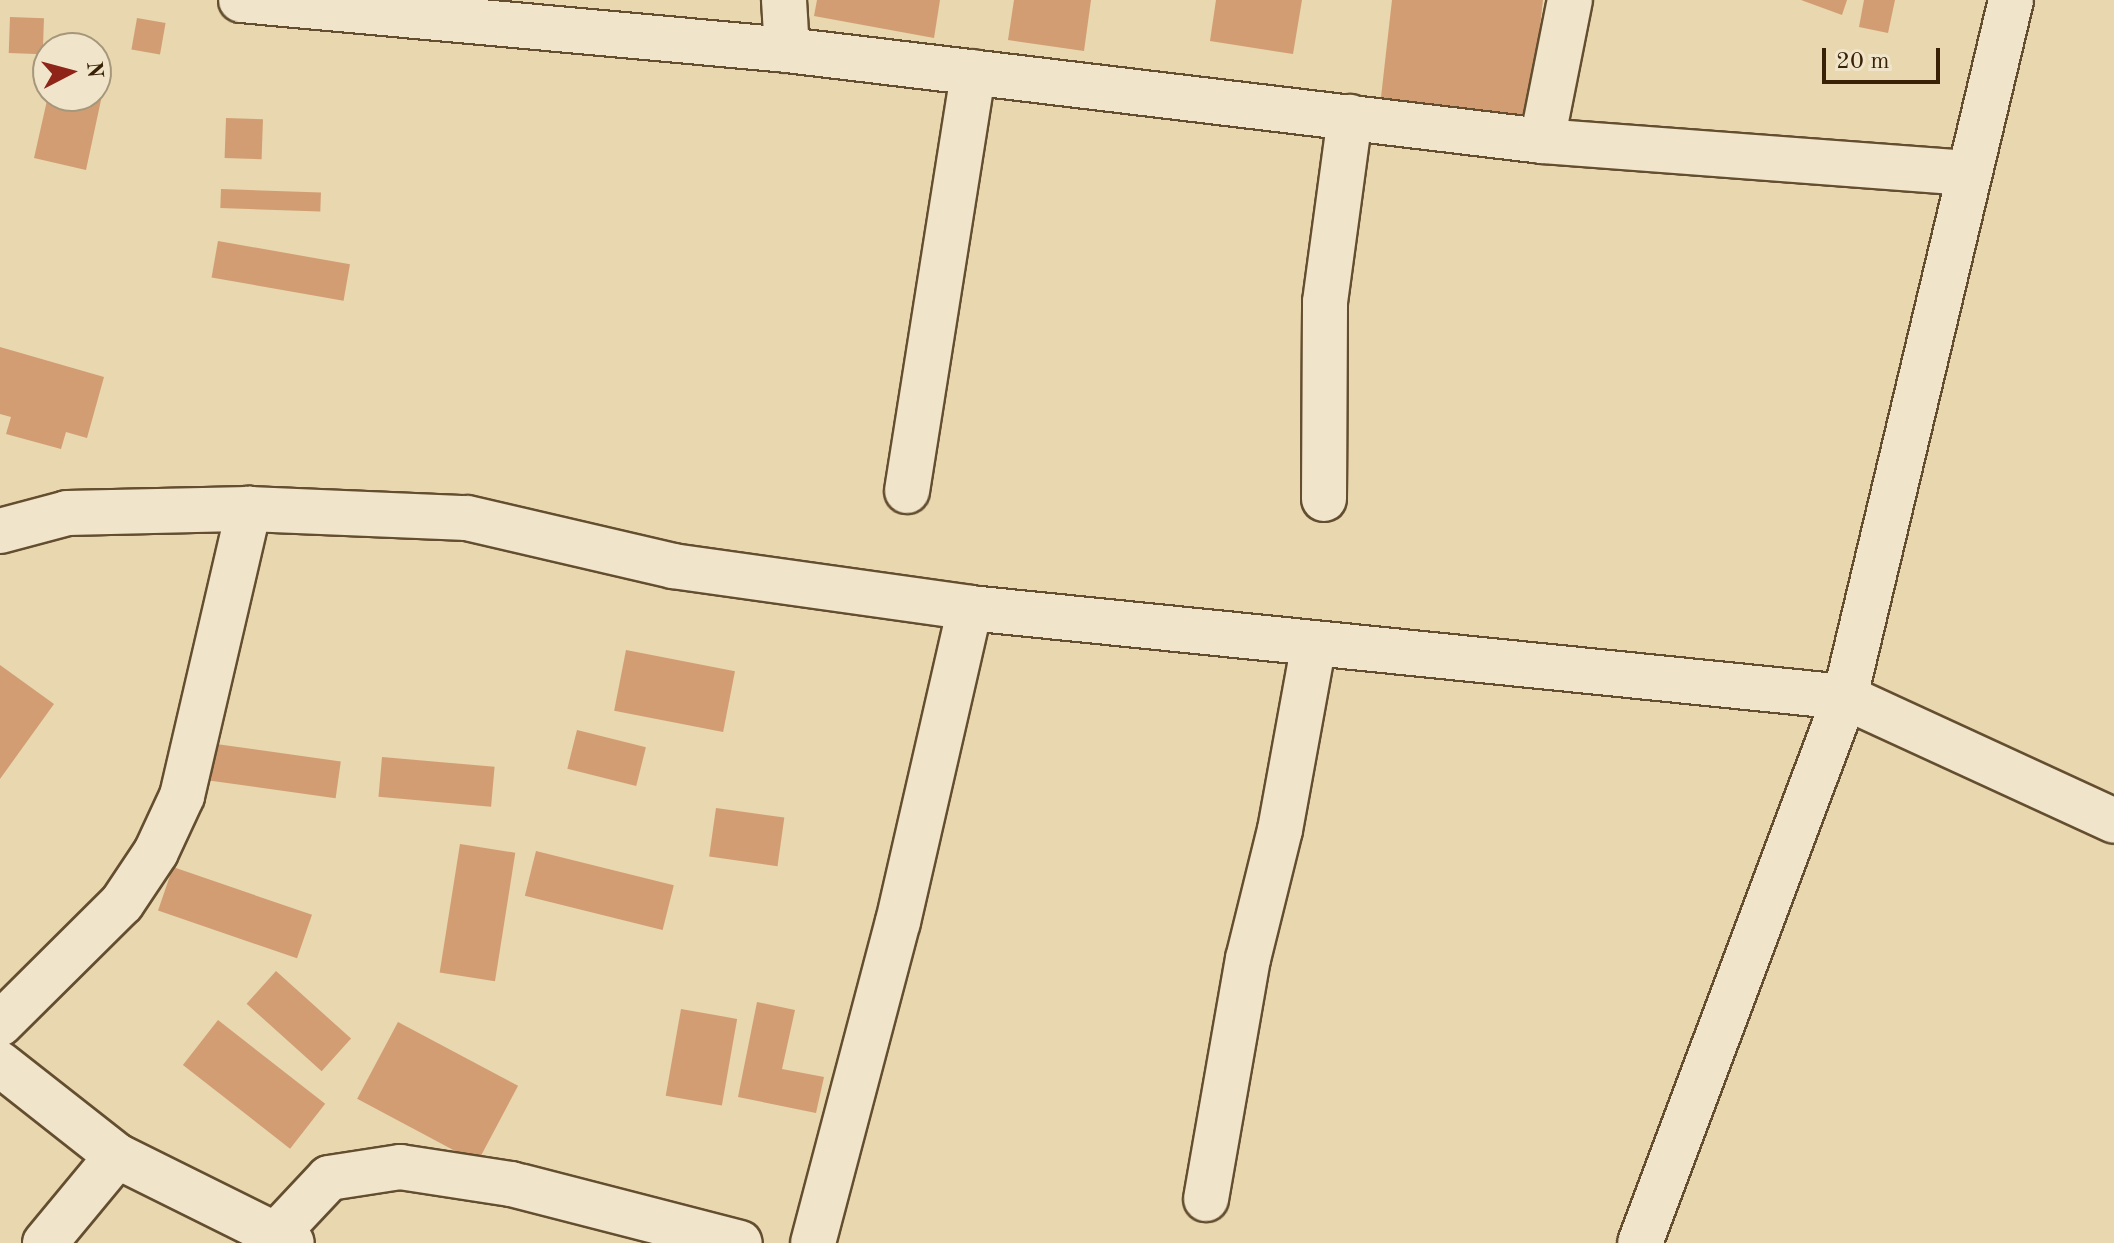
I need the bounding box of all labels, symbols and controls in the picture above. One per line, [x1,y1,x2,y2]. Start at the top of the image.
north arrow [32,32,112,112]
scale bar [1826,32,1944,82]
text: 20 m [1836,50,1890,74]
text: N [82,60,106,79]

